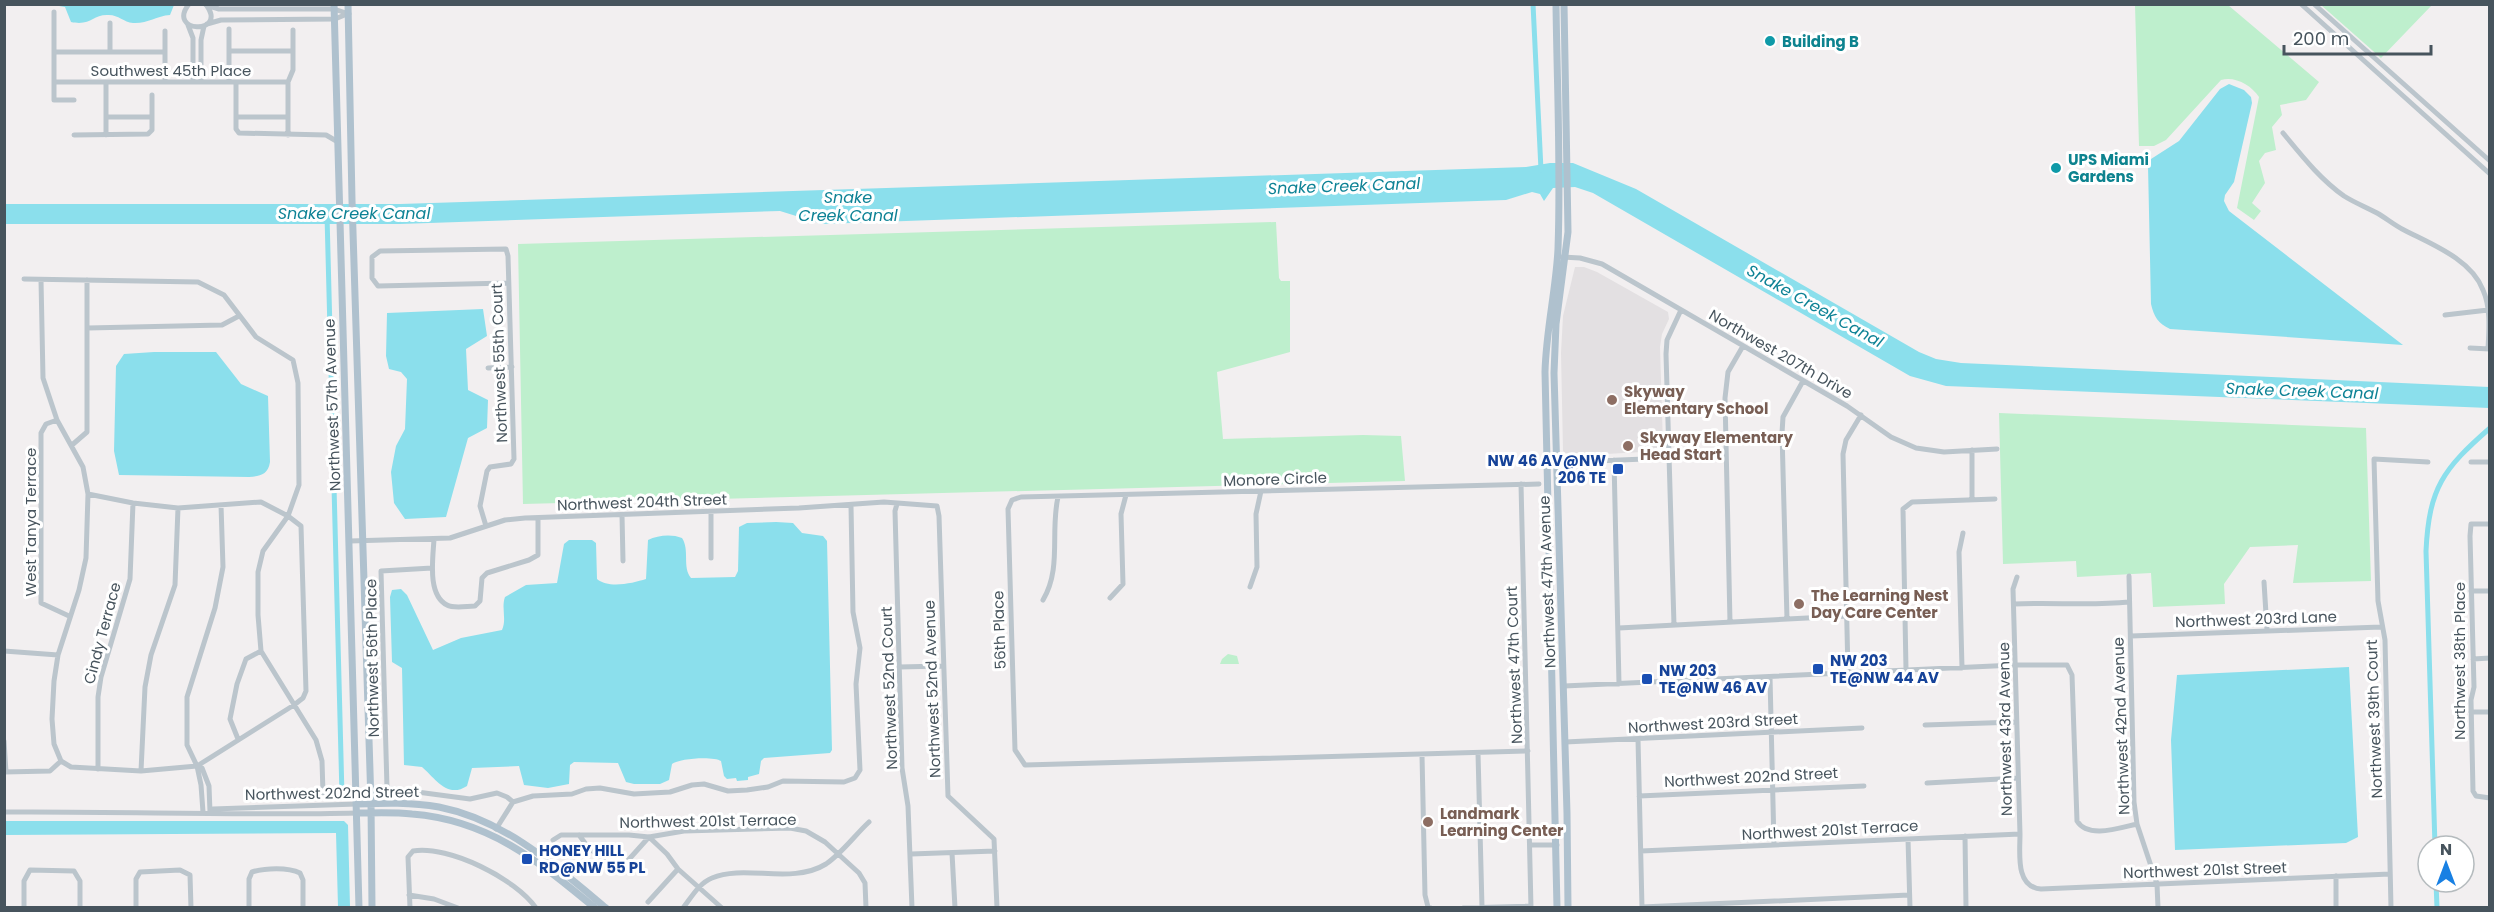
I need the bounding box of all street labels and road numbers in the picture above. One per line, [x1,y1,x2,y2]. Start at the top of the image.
street label: Southwest 45th Place [91,60,251,81]
street label: Northwest 55th Court [486,283,512,443]
street label: Northwest 207th Drive [1705,304,1857,404]
street label: Northwest 57th Avenue [318,318,346,492]
street label: West Tanya Terrace [20,448,41,596]
street label: Monore Circle [1223,467,1327,491]
street label: Northwest 204th Street [557,489,727,515]
street label: Northwest 47th Avenue [1533,495,1561,669]
street label: Northwest 56th Place [360,579,384,737]
street label: Cindy Terrace [78,580,126,686]
street label: Northwest 38th Place [2449,582,2470,740]
street label: Northwest 47th Court [1501,586,1527,744]
street label: 56th Place [987,590,1011,670]
street label: Northwest 52nd Avenue [918,600,946,778]
street label: Northwest 52nd Court [876,606,902,770]
street label: Northwest 203rd Lane [2175,606,2337,632]
street label: Northwest 42nd Avenue [2107,637,2135,815]
street label: Northwest 39th Court [2361,639,2387,799]
street label: Northwest 43rd Avenue [1993,642,2017,816]
street label: Northwest 203rd Street [1627,708,1799,738]
street label: Northwest 202nd Street [1664,762,1838,792]
street label: Northwest 202nd Street [245,781,419,805]
street label: Northwest 201st Terrace [619,809,797,833]
street label: Northwest 201st Terrace [1741,815,1919,845]
street label: Northwest 201st Street [2123,857,2287,883]

